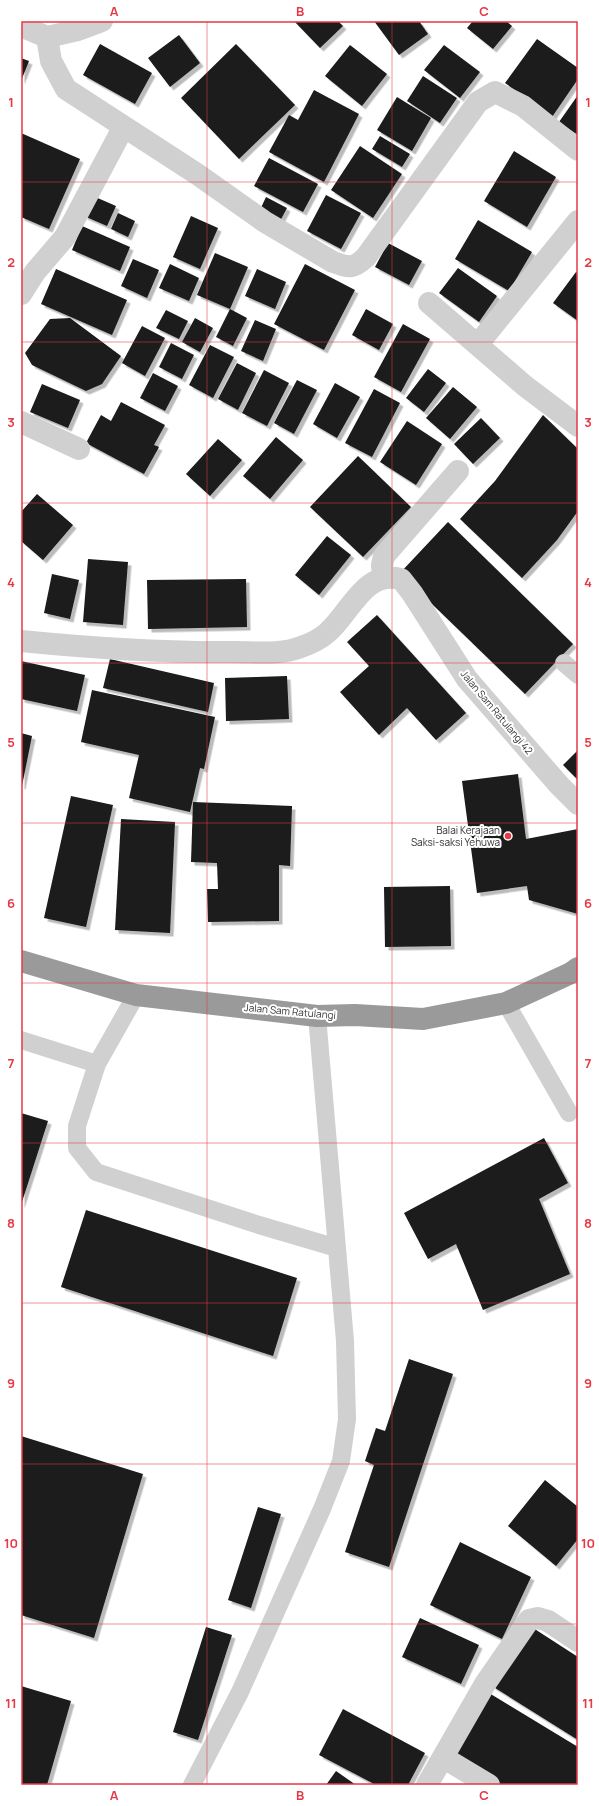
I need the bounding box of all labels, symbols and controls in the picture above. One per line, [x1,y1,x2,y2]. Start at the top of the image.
text: A [110,2,119,20]
text: B [296,2,304,20]
text: C [479,2,489,20]
text: 1 [8,93,14,111]
text: 1 [585,93,591,111]
text: 2 [7,253,15,271]
text: 2 [584,253,592,271]
text: 3 [7,413,15,431]
text: 3 [584,413,592,431]
text: 4 [7,573,15,591]
text: 4 [584,573,592,591]
street label: Jalan Sam Ratulangi 42 [458,667,537,757]
text: 5 [7,733,15,751]
text: 5 [584,733,592,751]
place label: Balai Kerajaan Saksi-saksi Yehuwa [411,823,500,849]
marker: Balai Kerajaan Saksi-saksi Yehuwa [503,831,513,841]
text: 6 [7,894,15,912]
text: 6 [584,894,592,912]
street label: Jalan Sam Ratulangi [244,1000,336,1022]
text: 7 [8,1054,15,1072]
text: 7 [585,1054,592,1072]
text: 8 [7,1214,15,1232]
text: 8 [584,1214,592,1232]
text: 9 [7,1374,15,1392]
text: 9 [584,1374,592,1392]
text: 10 [4,1534,18,1552]
text: 10 [581,1534,595,1552]
text: 11 [5,1694,17,1712]
text: 11 [582,1694,594,1712]
text: A [110,1786,119,1804]
text: B [296,1786,304,1804]
text: C [479,1786,489,1804]

